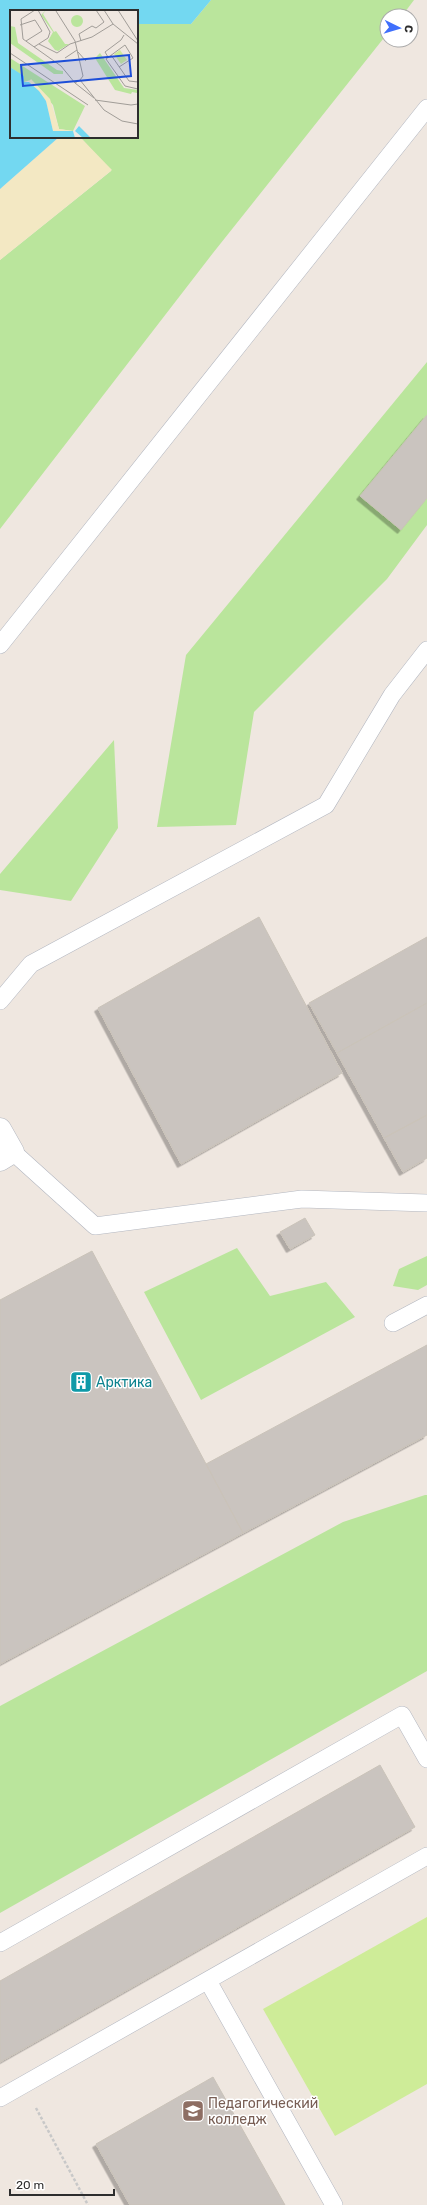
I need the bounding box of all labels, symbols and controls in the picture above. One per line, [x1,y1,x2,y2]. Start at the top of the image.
north arrow [379,8,419,48]
inset map [10,10,138,138]
text: С [402,24,415,34]
building icon: Арктика [68,1369,94,1395]
place label: Арктика [96,1374,152,1391]
place label: Педагогический колледж [208,2095,318,2128]
school or university icon: Педагогический колледж [180,2098,206,2124]
scale bar [10,2171,114,2197]
text: 20 m [16,2178,44,2192]

